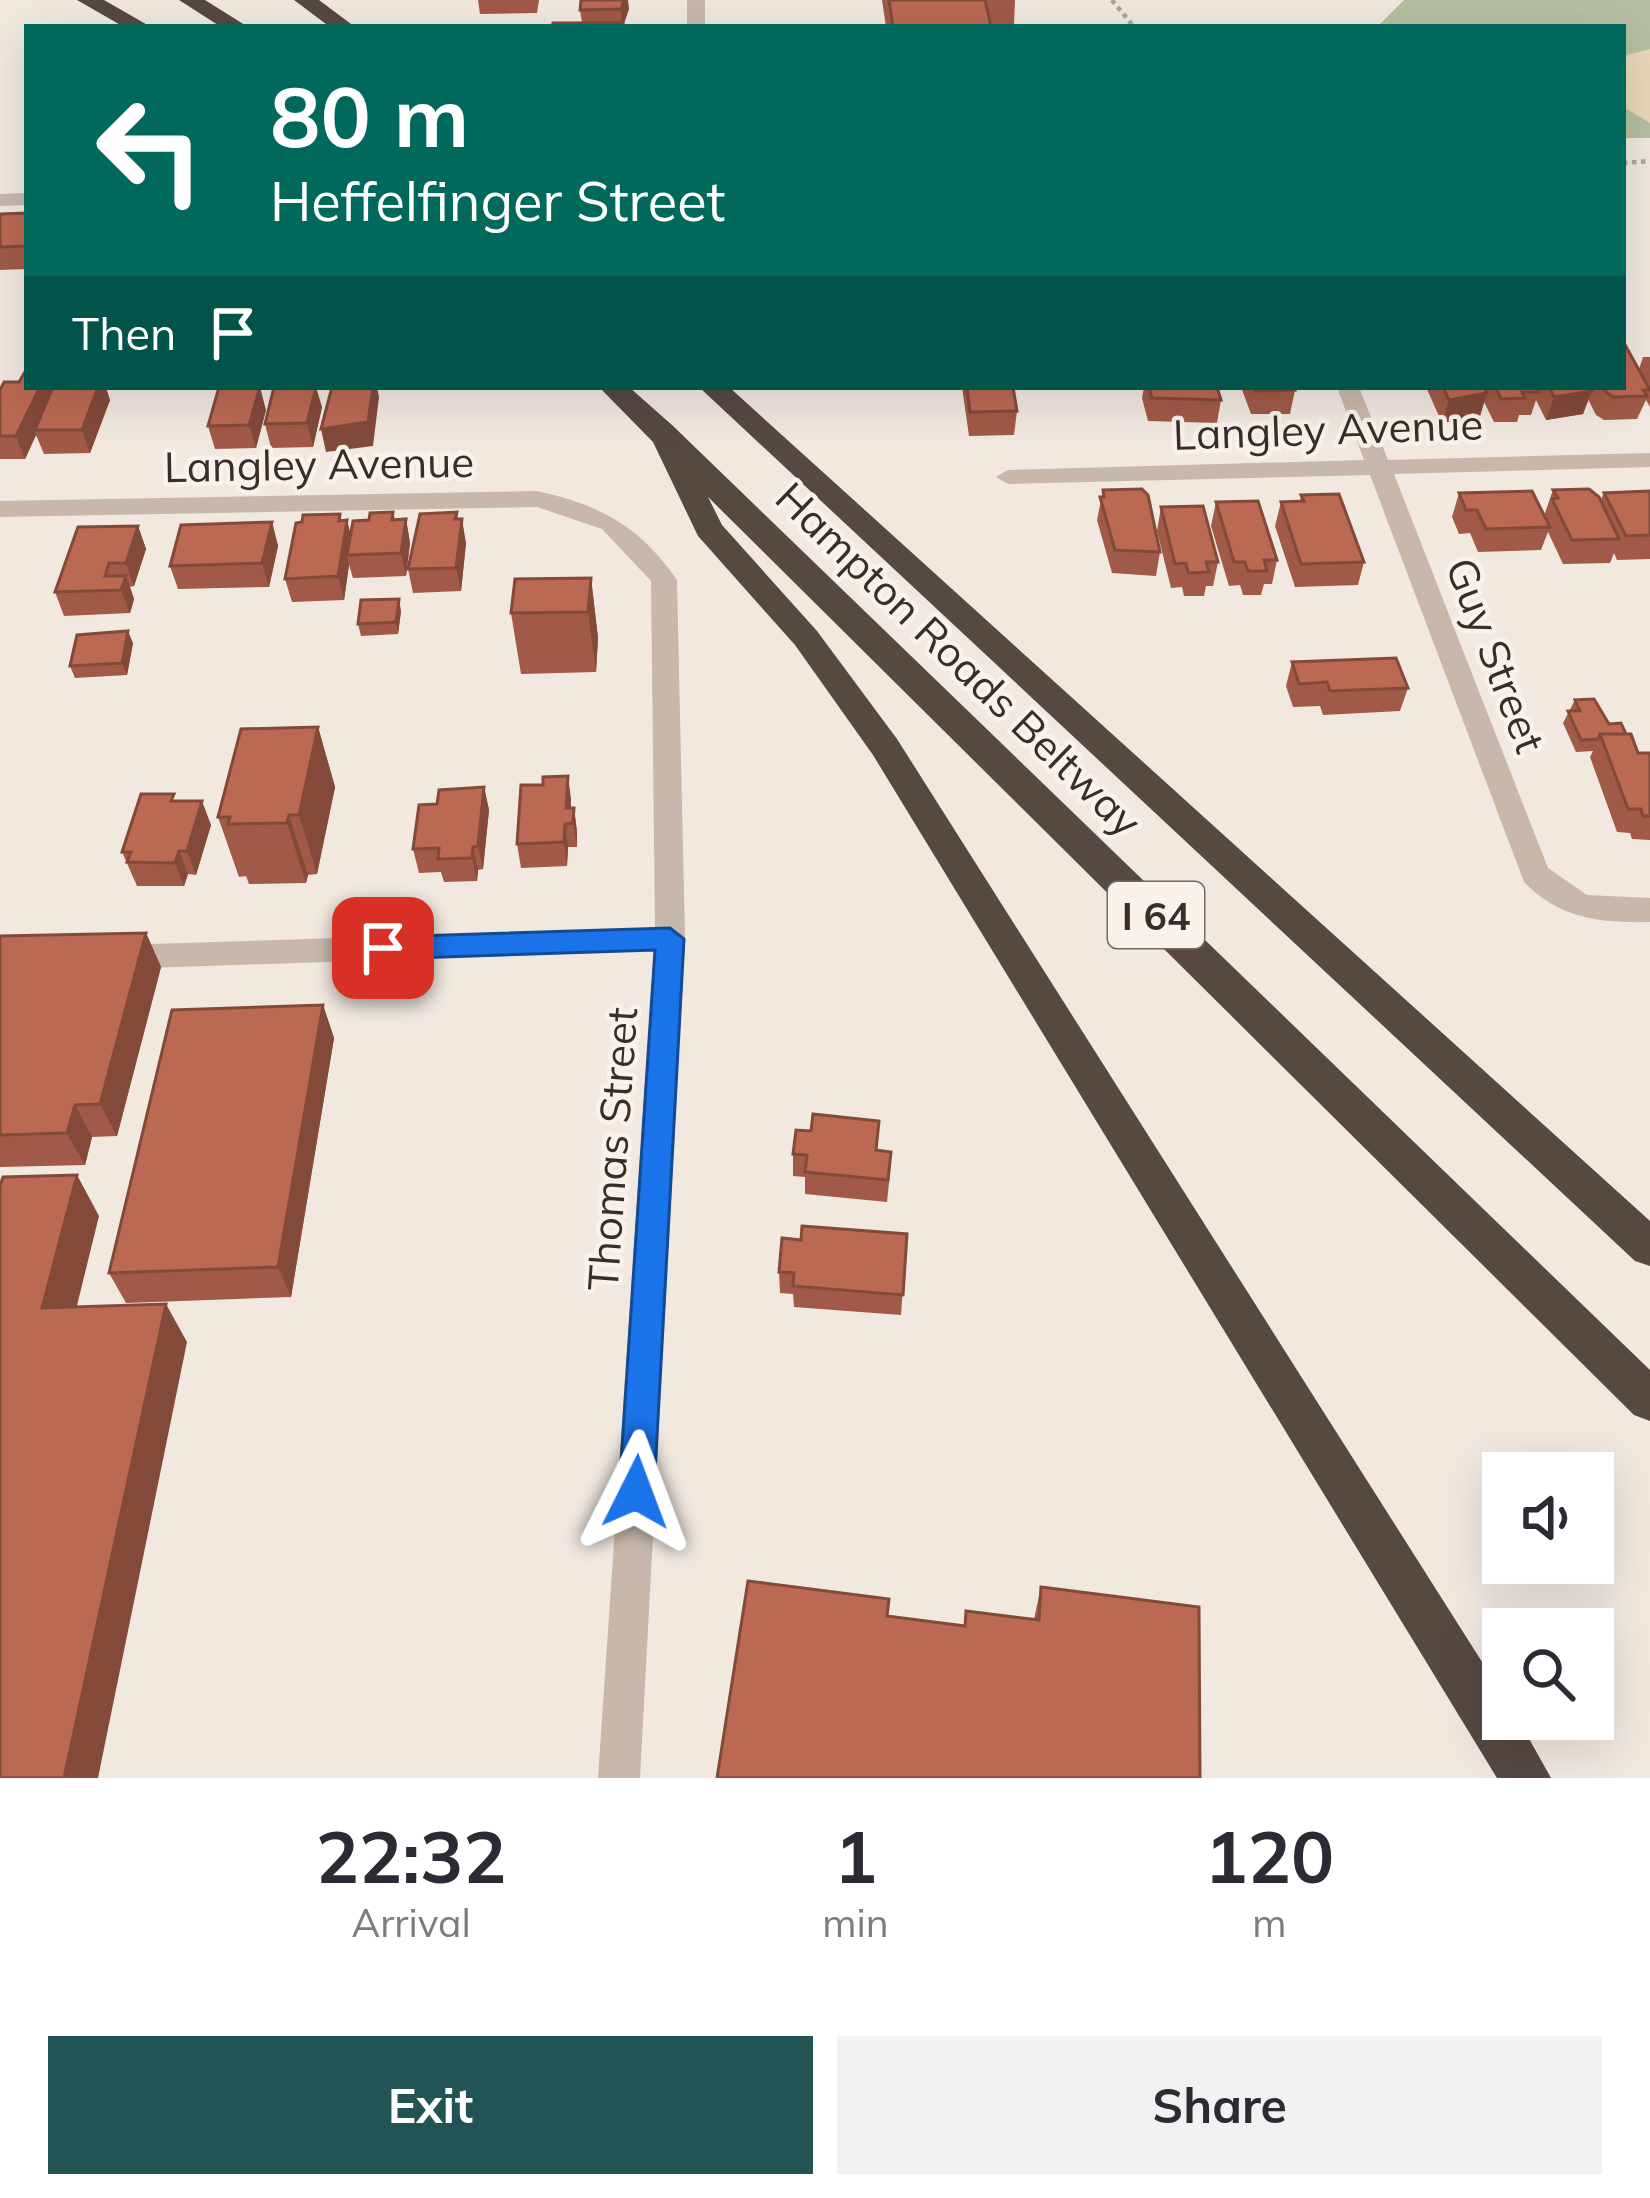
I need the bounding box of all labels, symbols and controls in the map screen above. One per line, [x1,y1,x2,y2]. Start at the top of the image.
text: 80 m [270,63,469,168]
icon: left [72,72,228,228]
text: Heffelfinger Street [270,167,725,235]
icon: arrive [200,300,266,366]
text: Then [72,305,176,361]
street label: Langley Avenue [1172,397,1484,461]
street label: Langley Avenue [163,435,475,493]
street label: Hampton Roads Beltway [765,471,1153,847]
street label: Guy Street [1435,550,1557,760]
road number: I 64 [1108,882,1204,948]
pin [332,897,434,999]
icon: arrive [350,915,416,981]
street label: Thomas Street [576,1006,648,1292]
position arrow [573,1429,699,1555]
map controls [1482,1452,1614,1740]
button: sound [1482,1452,1614,1584]
button: search [1482,1608,1614,1740]
text: 22:32 [316,1811,506,1901]
text: 1 [834,1811,877,1901]
text: 120 [1205,1811,1334,1901]
text: Arrival [352,1898,471,1947]
text: min [822,1898,889,1947]
text: m [1252,1898,1286,1947]
button: Exit [48,2036,813,2174]
button: Share [837,2036,1602,2174]

